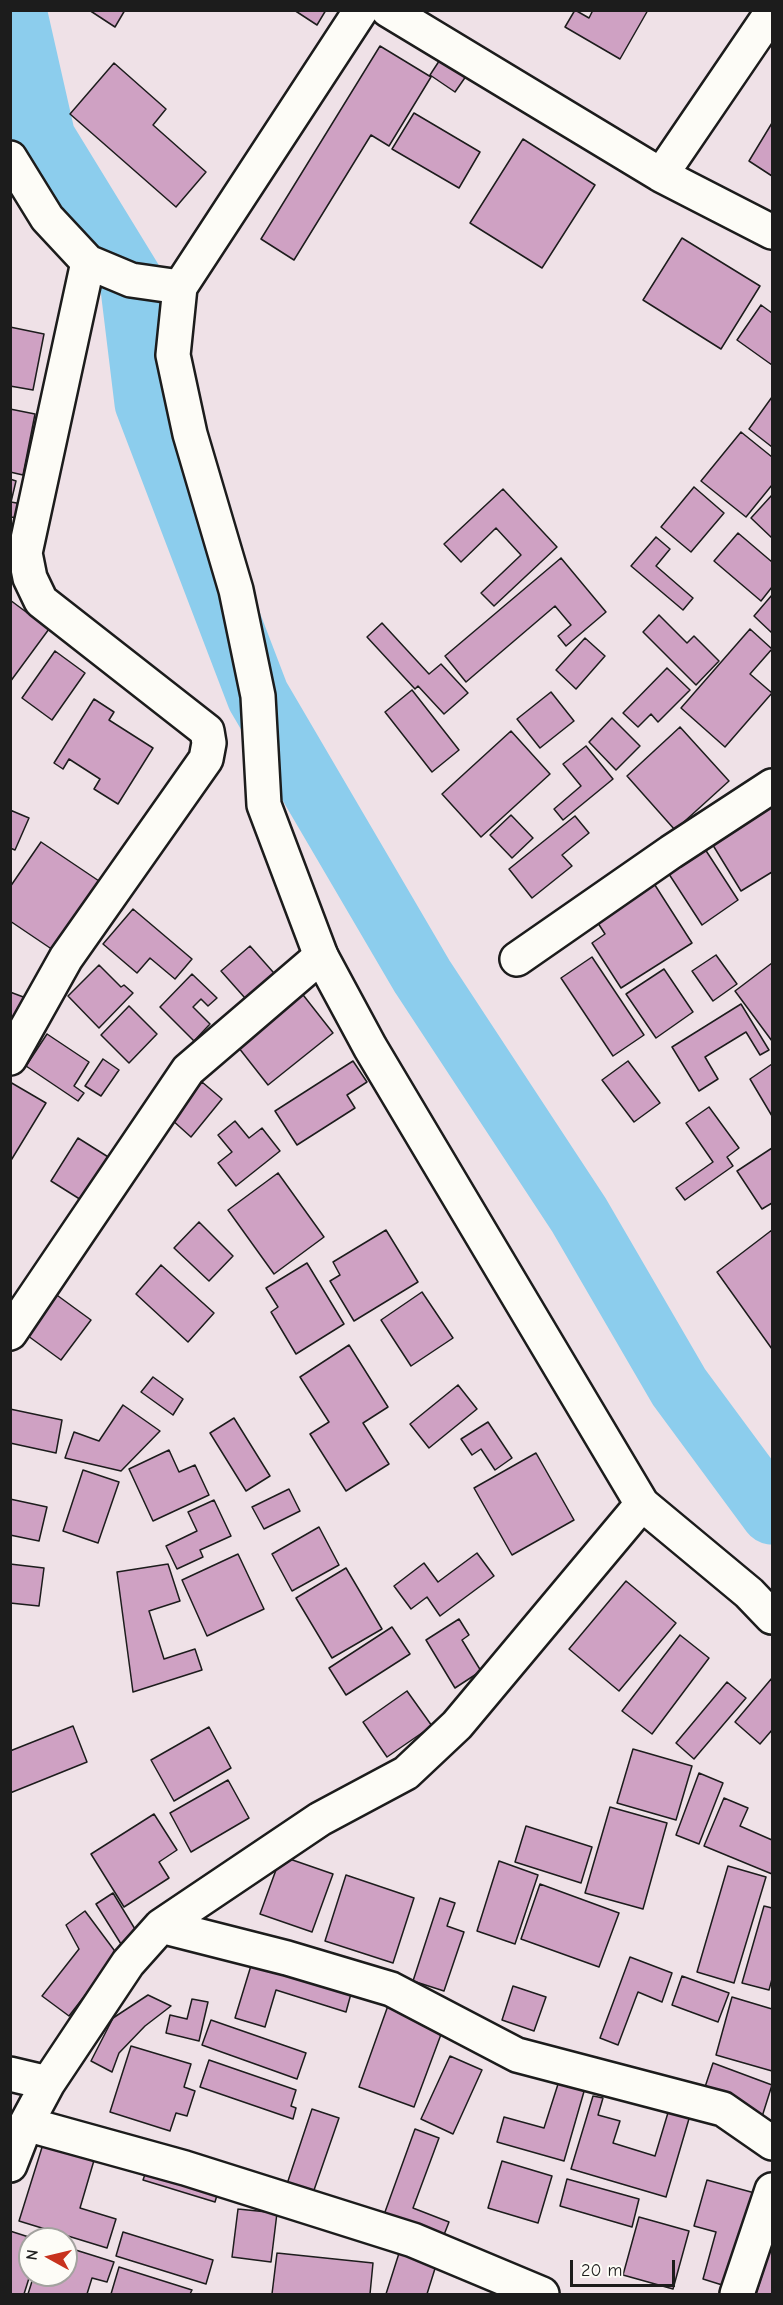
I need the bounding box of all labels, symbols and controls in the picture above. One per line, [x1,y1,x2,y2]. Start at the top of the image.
north arrow [18,2227,78,2287]
text: N [23,2248,42,2261]
scale bar [573,2248,678,2286]
text: 20 m [581,2260,622,2281]

